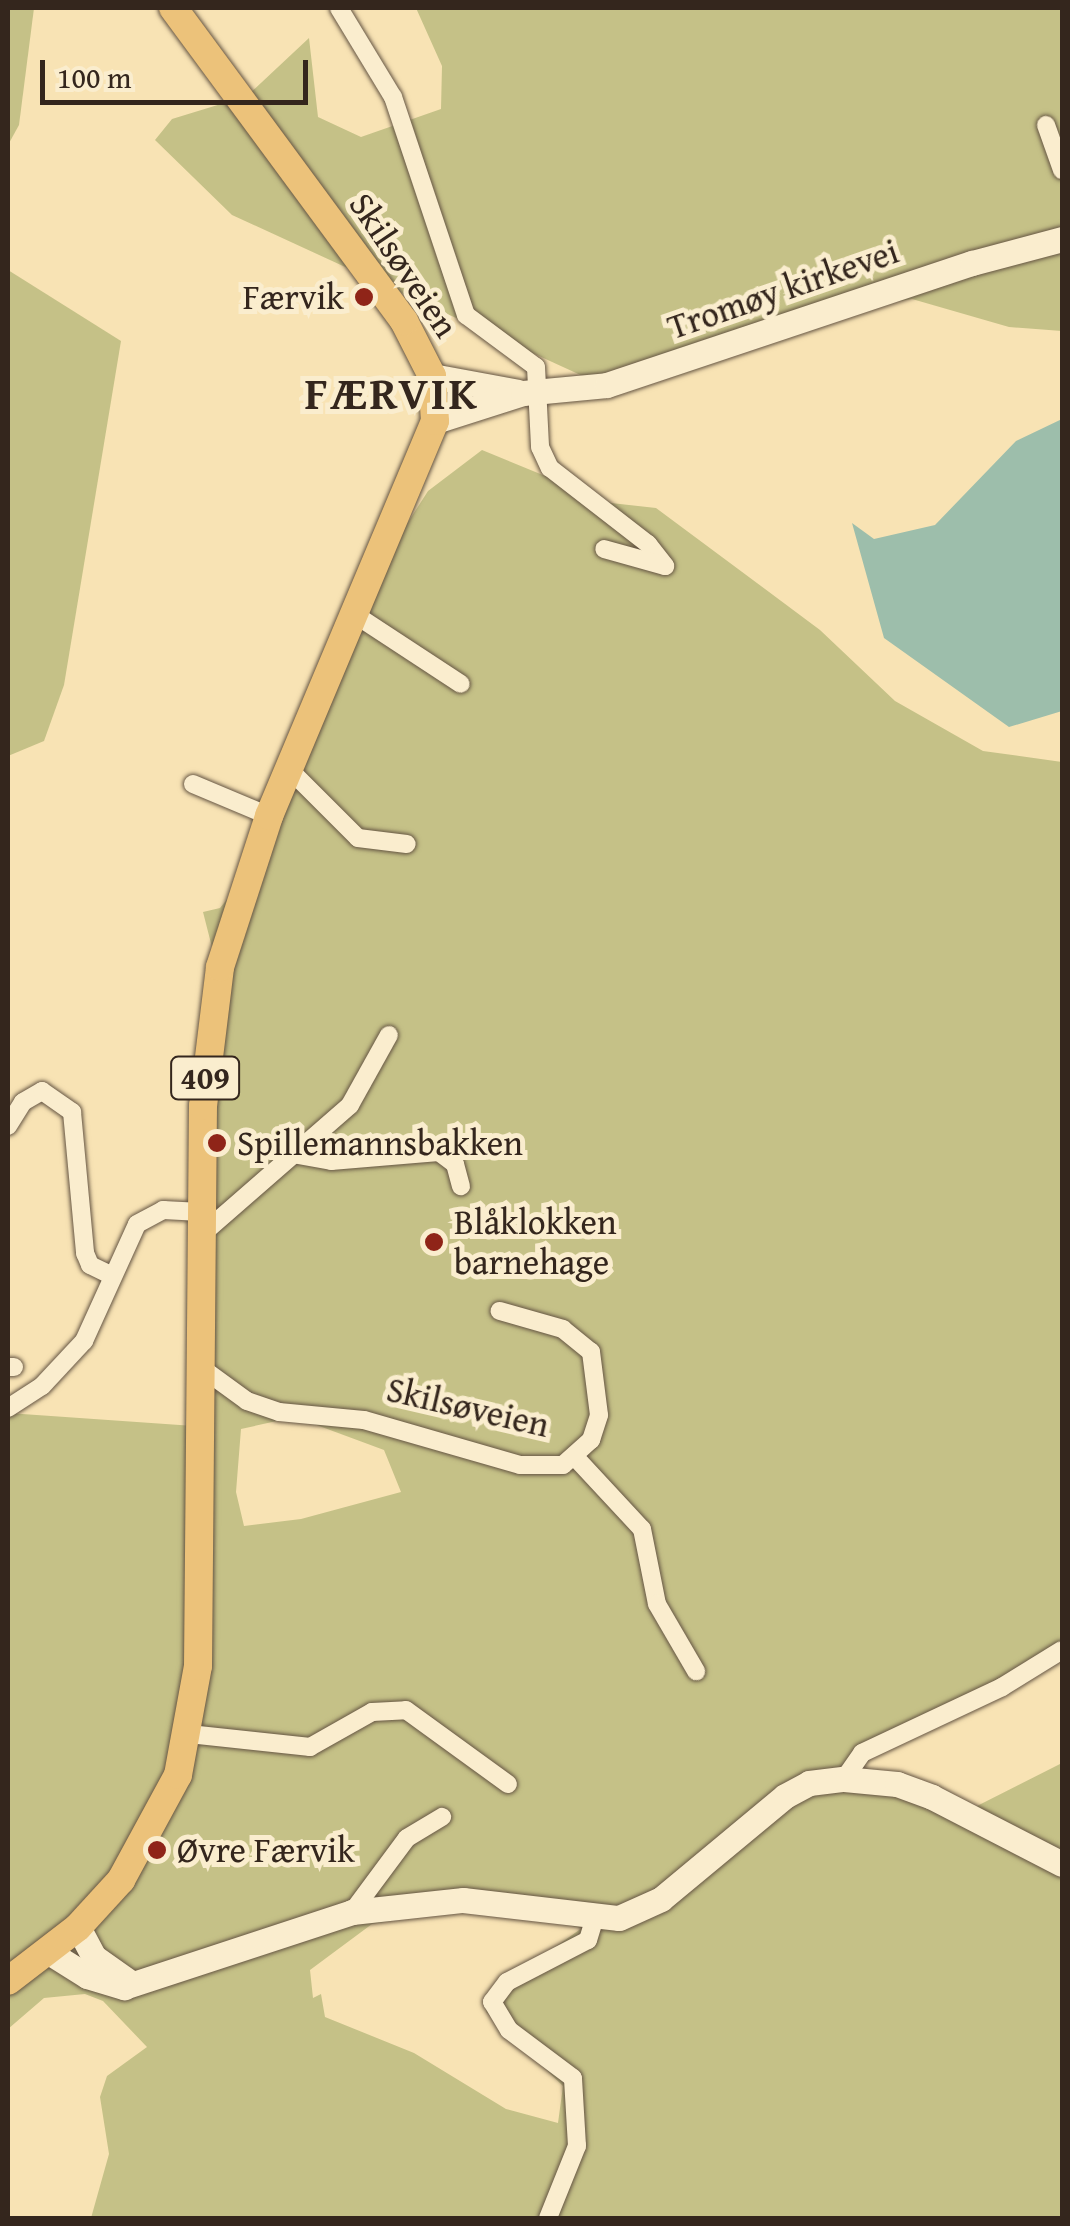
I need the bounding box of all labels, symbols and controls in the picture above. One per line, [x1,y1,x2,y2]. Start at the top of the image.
scale bar [45,40,312,102]
text: 100 m [57,55,131,99]
street label: Skilsøveien [340,185,468,345]
street label: Tromøy kirkevei [662,230,904,348]
place label: Færvik [243,276,344,318]
marker: Færvik [353,286,375,308]
district label: FÆRVIK [305,366,479,420]
road number: 409 [170,1051,240,1105]
place label: Spillemannsbakken [237,1122,523,1164]
marker: Spillemannsbakken [206,1132,228,1154]
place label: Blåklokken barnehage [454,1201,617,1283]
marker: Blåklokken barnehage [423,1231,445,1253]
street label: Skilsøveien [383,1368,553,1446]
place label: Øvre Færvik [177,1829,355,1871]
marker: Øvre Færvik [146,1839,168,1861]

